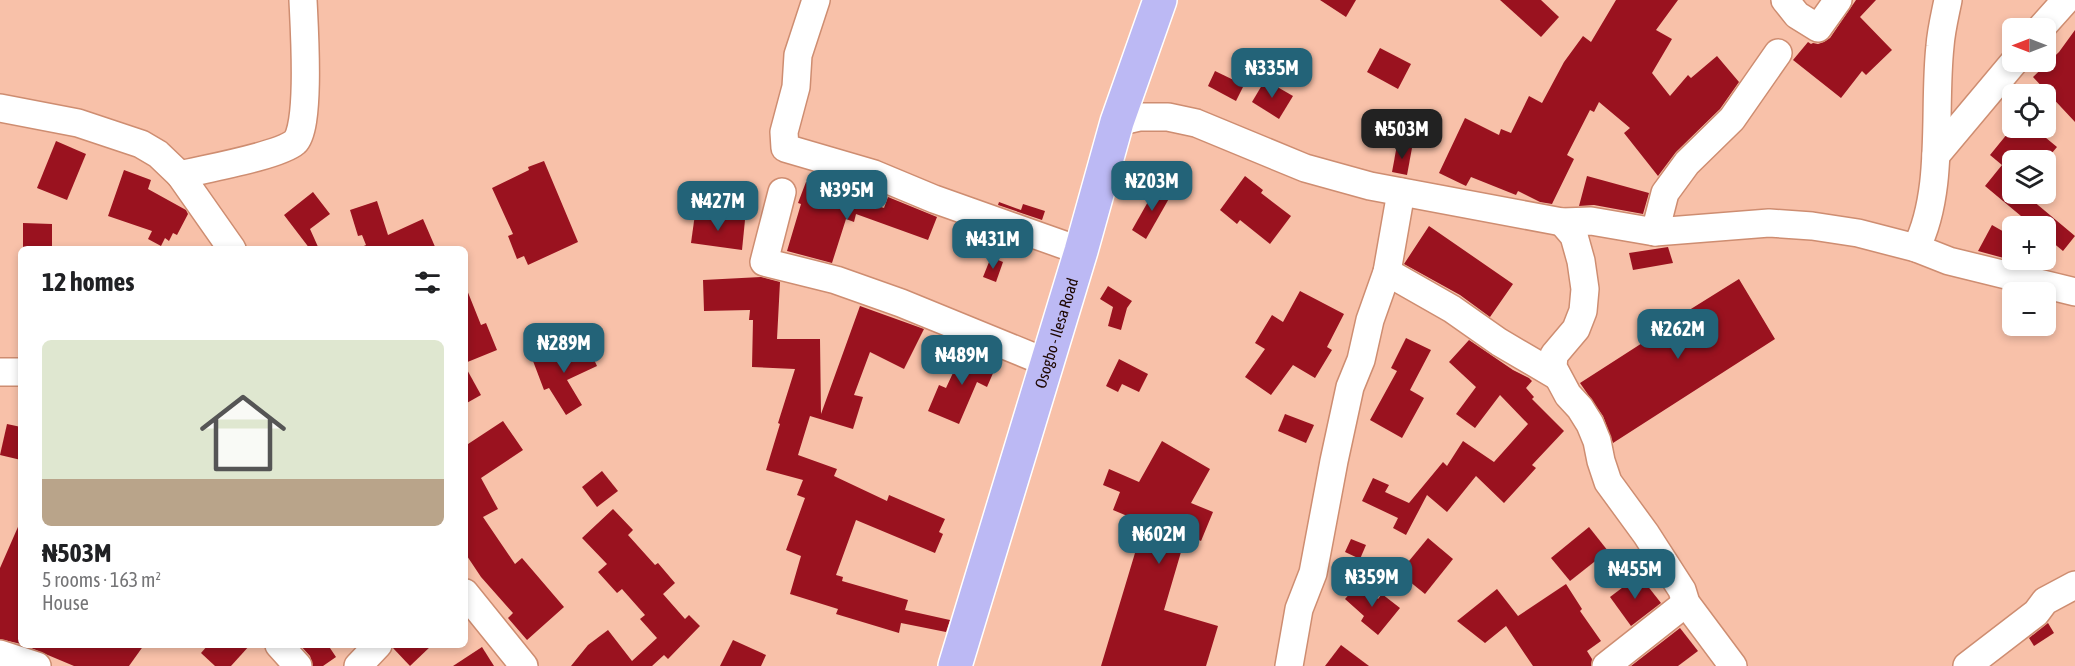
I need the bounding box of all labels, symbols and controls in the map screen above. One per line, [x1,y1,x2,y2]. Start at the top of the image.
north arrow [2002,18,2056,72]
map controls [2002,18,2056,336]
pin: ₦335M [1230,48,1314,99]
text: ₦335M [1245,56,1299,79]
button: locate [2002,84,2056,138]
pin: ₦503M [1360,109,1444,160]
text: ₦503M [1375,117,1429,140]
button: layers [2002,150,2056,204]
pin: ₦203M [1110,161,1194,212]
text: ₦203M [1125,169,1179,192]
pin: ₦395M [805,170,889,221]
text: ₦395M [820,178,874,201]
pin: ₦427M [676,181,760,232]
text: ₦427M [691,189,745,212]
button: + [2002,216,2056,270]
pin: ₦431M [951,219,1035,270]
text: ₦431M [966,227,1020,250]
icon: filters [411,266,444,299]
text: 12 homes [42,267,135,297]
street label: Osogbo - Ilesa Road [1031,276,1081,390]
button: − [2002,282,2056,336]
pin: ₦262M [1636,309,1720,360]
text: ₦262M [1651,317,1705,340]
pin: ₦289M [522,323,606,374]
text: ₦289M [537,331,591,354]
pin: ₦489M [920,335,1004,386]
text: ₦489M [935,343,989,366]
icon: home [189,379,297,487]
pin: ₦602M [1117,514,1201,565]
text: ₦602M [1132,522,1186,545]
text: ₦503M [42,538,111,568]
pin: ₦455M [1593,549,1677,600]
pin: ₦359M [1330,557,1414,608]
text: ₦455M [1608,557,1662,580]
text: ₦359M [1345,565,1399,588]
text: 5 rooms · 163 m² [42,568,161,591]
text: House [42,591,89,614]

